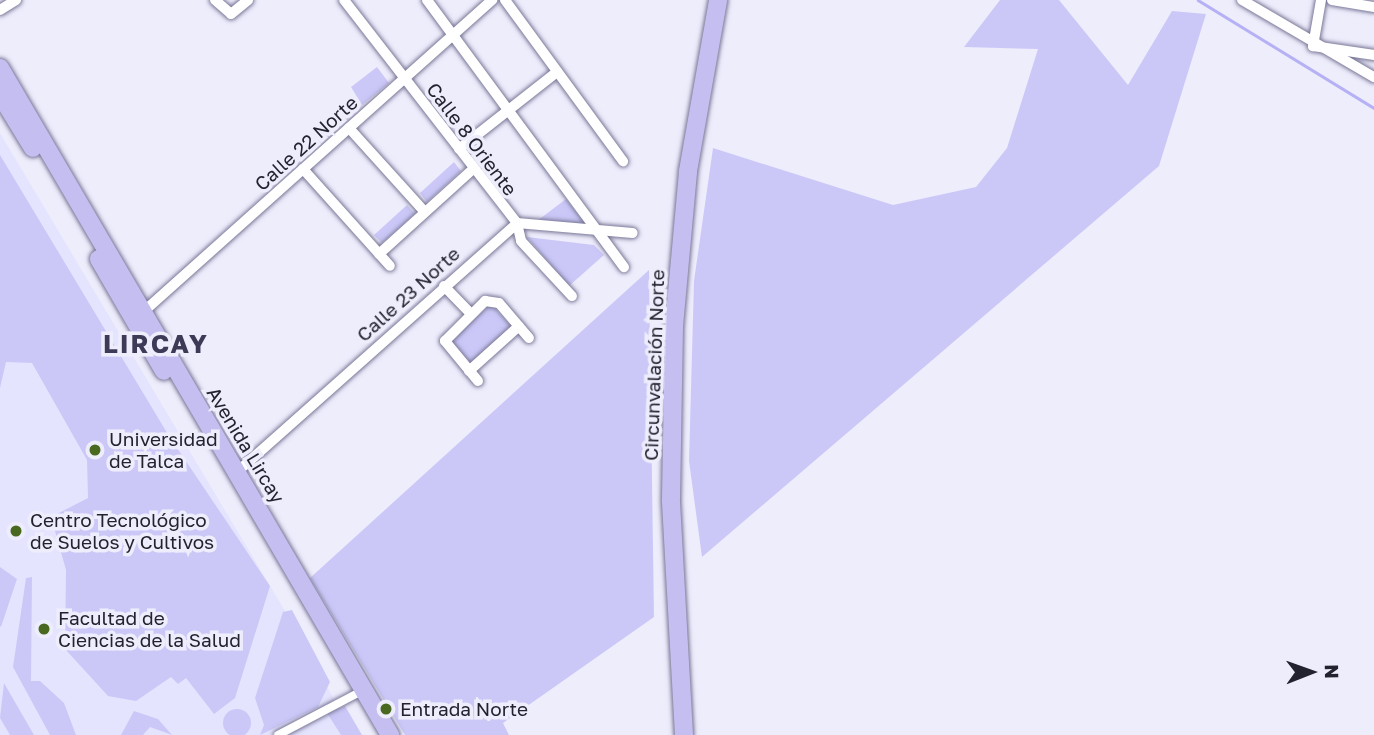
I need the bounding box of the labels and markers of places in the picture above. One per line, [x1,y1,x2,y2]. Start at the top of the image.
place label: Universidad de Talca [109,428,218,472]
marker: Universidad de Talca [87,442,103,458]
place label: Centro Tecnológico de Suelos y Cultivos [30,509,214,553]
marker: Centro Tecnológico de Suelos y Cultivos [8,523,24,539]
place label: Facultad de Ciencias de la Salud [58,607,241,651]
marker: Facultad de Ciencias de la Salud [36,621,52,637]
place label: Entrada Norte [400,698,528,720]
marker: Entrada Norte [378,701,394,717]

